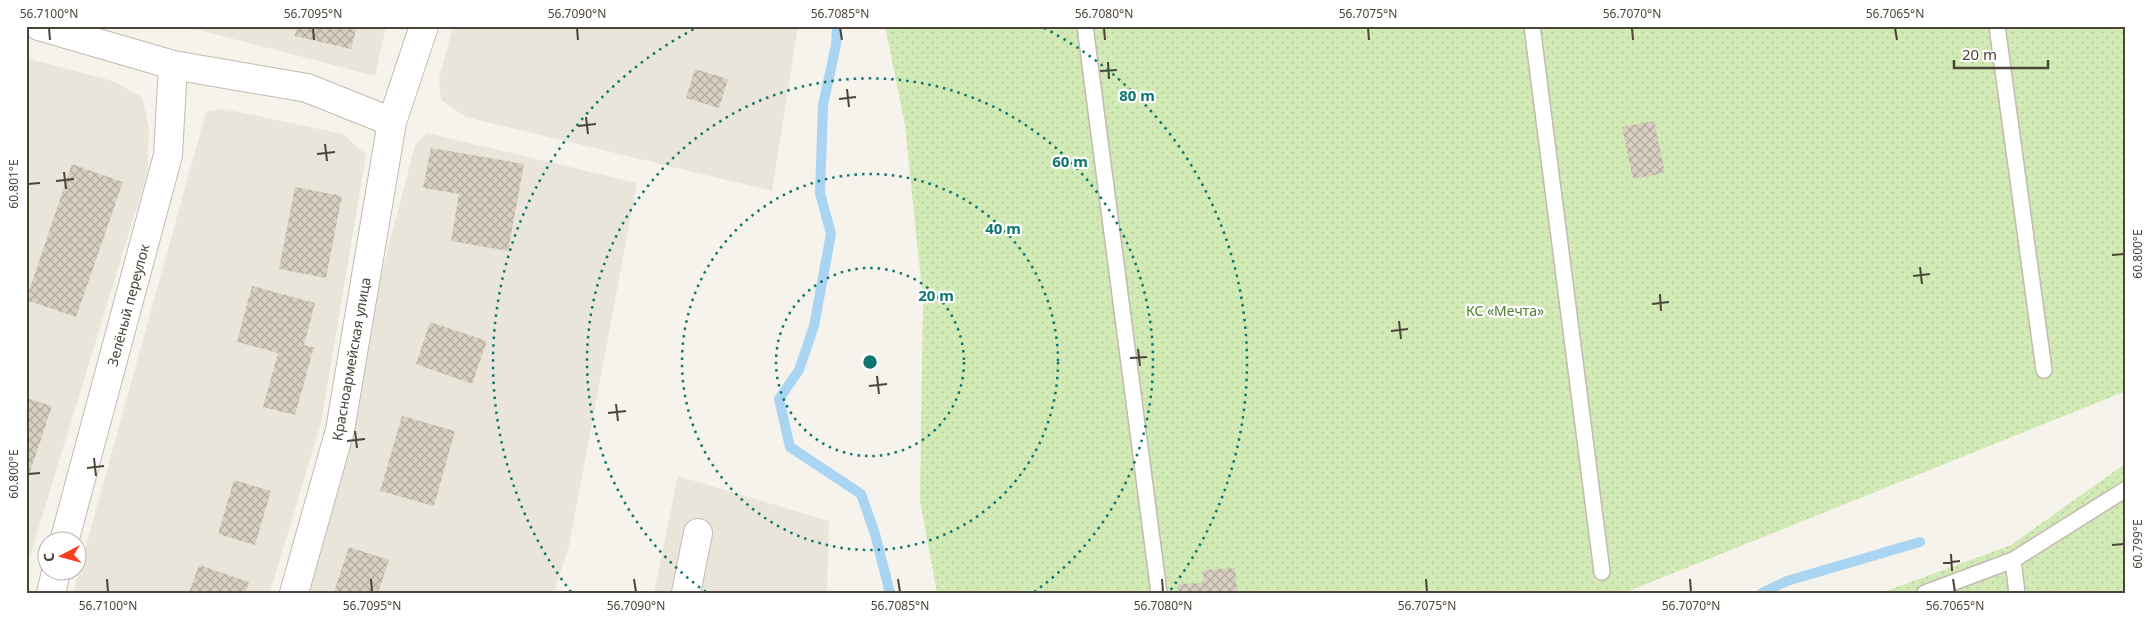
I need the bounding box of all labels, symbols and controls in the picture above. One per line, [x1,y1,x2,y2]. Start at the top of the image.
text: 56.7100°N [20,5,78,22]
text: 56.7095°N [284,5,342,22]
text: 56.7090°N [548,5,606,22]
text: 56.7085°N [811,5,869,22]
text: 56.7080°N [1075,5,1133,22]
text: 56.7075°N [1339,5,1397,22]
text: 56.7070°N [1603,5,1661,22]
text: 56.7065°N [1866,5,1924,22]
scale bar [1954,38,2048,70]
text: 20 m [1962,44,1997,64]
text: 80 m [1119,85,1155,105]
text: 60 m [1052,151,1088,171]
text: 60.801°E [5,159,22,209]
text: 40 m [985,218,1021,238]
text: 60.800°E [2129,229,2146,279]
street label: Зелёный переулок [103,241,154,368]
street label: Красноармейская улица [327,276,375,442]
text: 20 m [918,285,954,305]
park label: КС «Мечта» [1466,301,1544,320]
centre of rings [861,353,879,371]
text: 60.800°E [5,449,22,499]
text: 60.799°E [2129,519,2146,569]
north arrow [38,532,88,582]
text: С [39,552,58,563]
text: 56.7100°N [79,597,137,614]
text: 56.7095°N [343,597,401,614]
text: 56.7090°N [607,597,665,614]
text: 56.7085°N [871,597,929,614]
text: 56.7080°N [1134,597,1192,614]
text: 56.7075°N [1398,597,1456,614]
text: 56.7070°N [1662,597,1720,614]
text: 56.7065°N [1926,597,1984,614]

